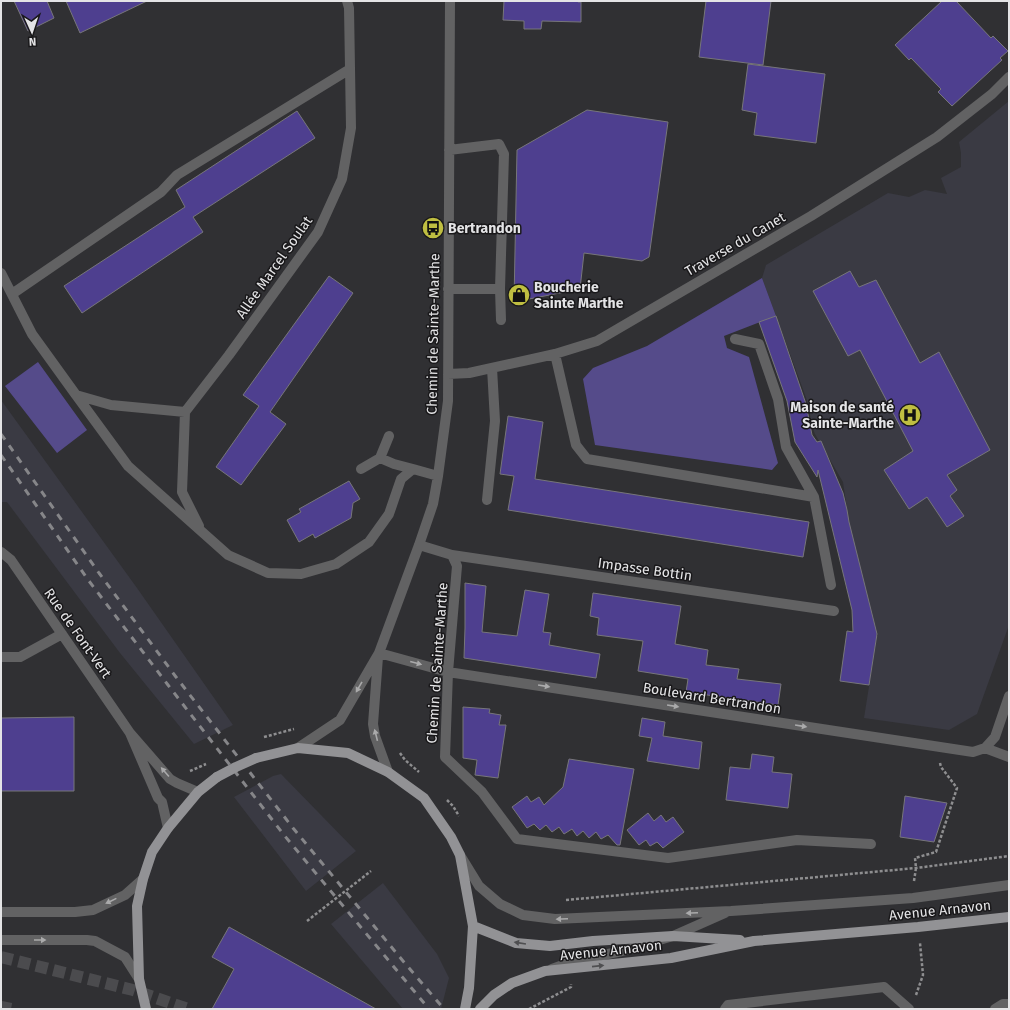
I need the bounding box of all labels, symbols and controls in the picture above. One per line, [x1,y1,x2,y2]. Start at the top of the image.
north arrow [12,12,52,52]
text: N [29,35,36,48]
street label: Traverse du Canet [682,208,789,280]
street label: Allée Marcel Soulat [233,212,317,322]
bus stop icon: Bertrandon [420,215,446,241]
place label: Bertrandon [448,220,521,237]
street label: Chemin de Sainte-Marthe [424,253,443,415]
place label: Boucherie Sainte Marthe [534,279,624,312]
shop icon: Boucherie Sainte Marthe [506,282,532,308]
place label: Maison de santé Sainte-Marthe [790,399,894,432]
hospital icon: Maison de santé Sainte-Marthe [897,402,923,428]
street label: Impasse Bottin [597,554,693,585]
street label: Chemin de Sainte-Marthe [423,582,452,744]
street label: Rue de Font-Vert [40,585,115,682]
one-way arrow [411,660,423,666]
street label: Boulevard Bertrandon [642,679,782,718]
one-way arrow [356,681,363,693]
one-way arrow [538,684,550,690]
one-way arrow [666,703,679,709]
one-way arrow [795,723,807,729]
one-way arrow [372,729,378,741]
one-way arrow [160,767,169,778]
street label: Avenue Arnavon [888,897,992,924]
one-way arrow [106,898,117,904]
one-way arrow [686,909,698,916]
one-way arrow [556,915,568,922]
one-way arrow [34,937,47,943]
street label: Avenue Arnavon [559,937,663,964]
one-way arrow [514,940,526,946]
one-way arrow [591,962,604,969]

